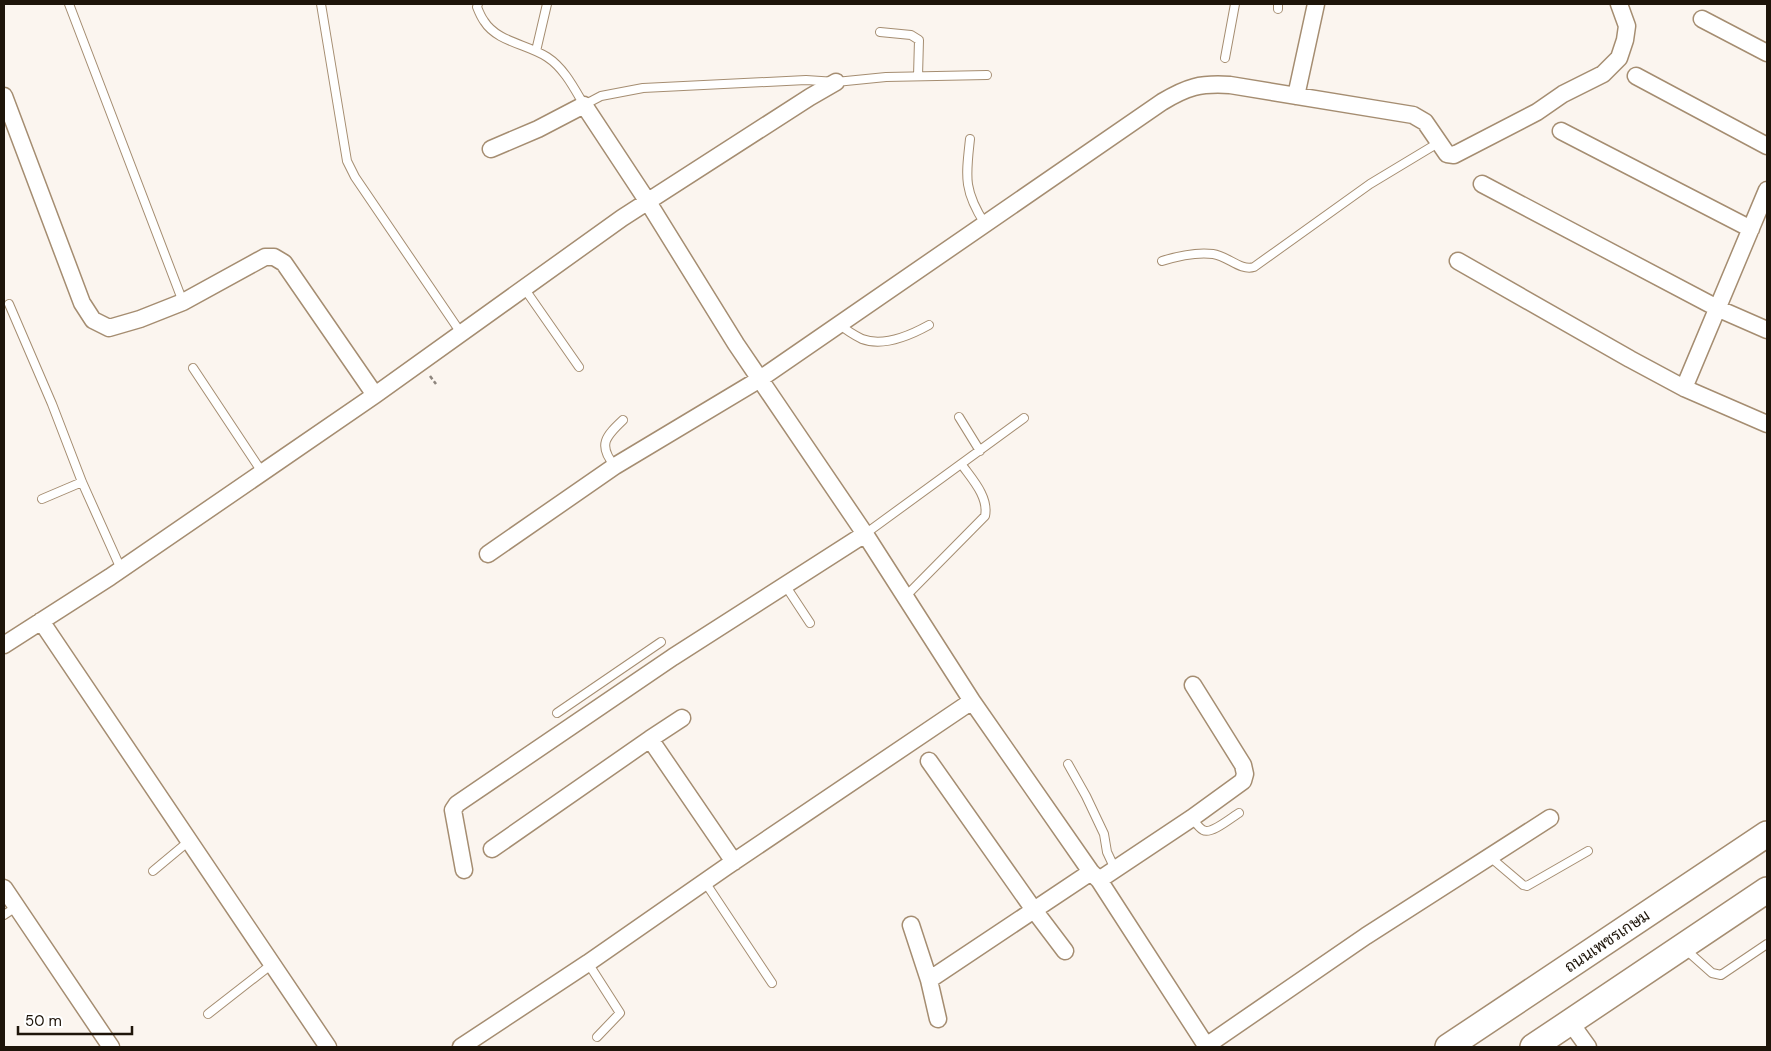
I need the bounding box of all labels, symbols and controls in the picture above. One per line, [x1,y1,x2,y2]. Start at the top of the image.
street label: ถนนเพชรเกษม [1560,905,1654,977]
scale bar [18,1004,131,1036]
text: 50 m [25,1011,62,1031]

